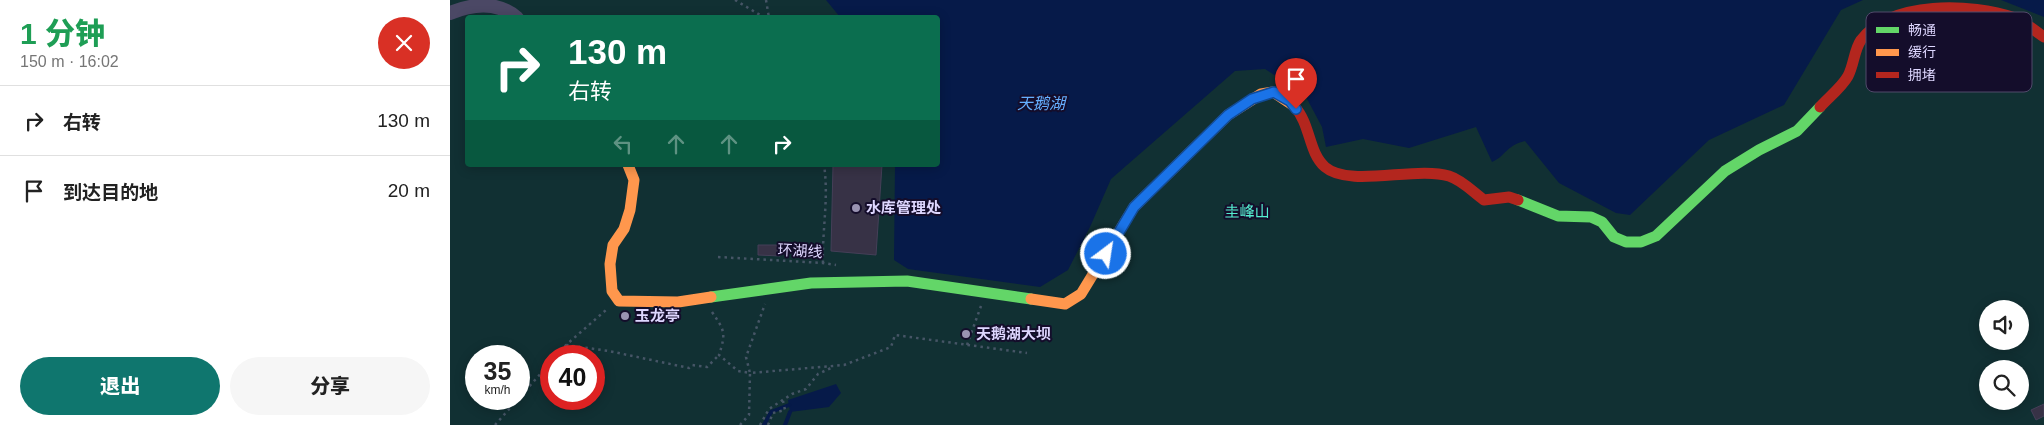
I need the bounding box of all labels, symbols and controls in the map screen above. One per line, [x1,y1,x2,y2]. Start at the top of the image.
legend [1866,12,2032,92]
text: 1 分钟 [20,17,105,50]
button: close [378,17,430,69]
text: 畅通 [1908,22,1936,38]
text: 130 m [568,32,667,71]
icon: right [485,35,550,100]
text: 缓行 [1908,44,1936,60]
text: 150 m · 16:02 [20,53,119,70]
pin [1275,58,1317,109]
icon: arrive [1282,65,1310,93]
text: 拥堵 [1908,67,1936,83]
text: 右转 [568,79,612,104]
water label: 天鹅湖 [1017,95,1068,112]
icon: right [20,107,48,135]
text: 130 m [377,110,430,131]
text: 右转 [63,112,101,133]
icon: left [609,130,637,158]
icon: ahead [662,130,690,158]
icon: ahead [715,130,743,158]
icon: right [768,130,796,158]
icon: arrive [20,177,48,205]
text: 20 m [388,180,430,201]
text: 到达目的地 [63,182,158,203]
place label: 水库管理处 [866,199,941,216]
marker: 水库管理处 [850,202,862,214]
park label: 圭峰山 [1224,203,1270,220]
position arrow [1079,227,1131,279]
street label: 环湖线 [777,241,823,260]
map controls [1979,300,2029,410]
button: sound [1979,300,2029,350]
place label: 玉龙亭 [635,307,680,324]
marker: 玉龙亭 [619,310,631,322]
place label: 天鹅湖大坝 [976,325,1051,342]
marker: 天鹅湖大坝 [960,328,972,340]
speed limit sign: 40 [540,345,605,410]
button: 退出 [20,357,220,415]
button: 分享 [230,357,430,415]
text: 35 [484,357,511,385]
button: search [1979,360,2029,410]
text: km/h [484,383,511,397]

